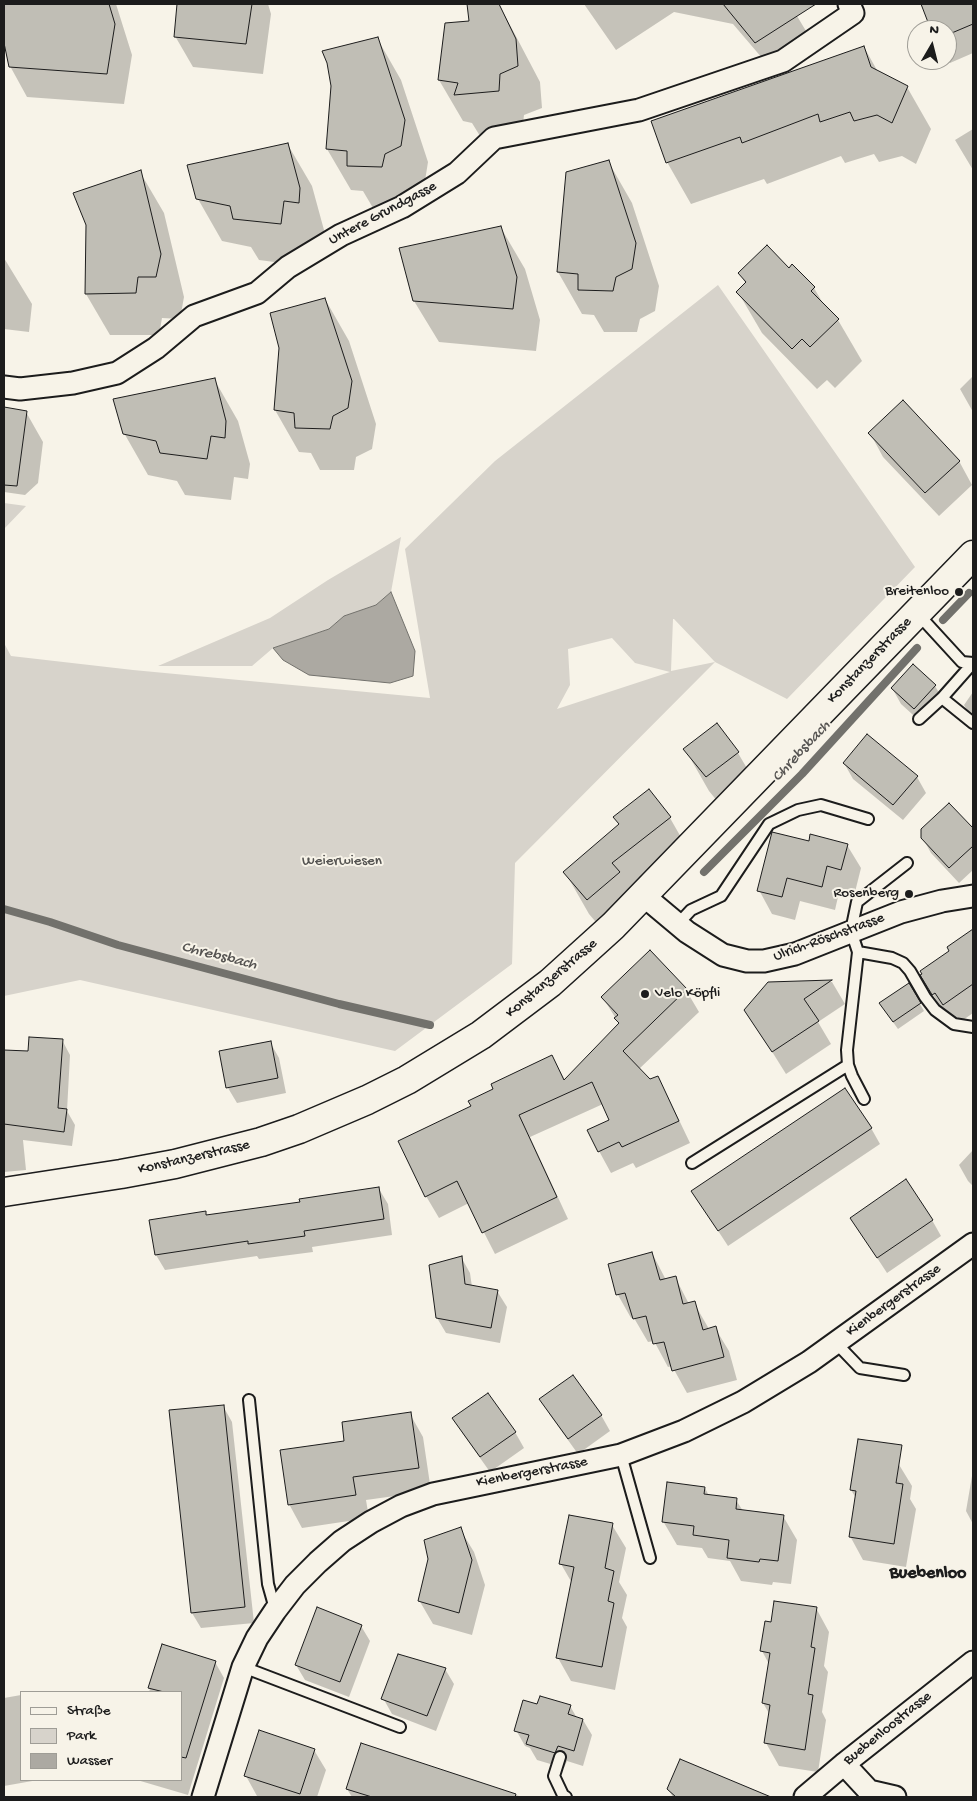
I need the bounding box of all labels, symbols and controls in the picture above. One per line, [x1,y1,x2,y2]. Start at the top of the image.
north arrow [907,20,957,70]
text: N [928,22,940,40]
street label: Untere Grundgasse [326,178,440,250]
place label: Breitenloo [885,583,949,601]
marker: Breitenloo [953,586,965,598]
street label: Konstanzerstrasse [824,614,916,708]
water label: Chrebsbach [769,717,835,787]
park label: Weierwiesen [302,853,382,871]
place label: Rosenberg [833,885,899,903]
marker: Rosenberg [903,888,915,900]
street label: Ulrich-Röschstrasse [771,910,887,966]
street label: Konstanzerstrasse [503,935,601,1023]
water label: Chrebsbach [179,938,259,976]
place label: Velo Köpfli [655,985,720,1003]
marker: Velo Köpfli [639,988,651,1000]
street label: Konstanzerstrasse [136,1136,252,1180]
street label: Kienbergerstrasse [843,1261,945,1341]
street label: Kienbergerstrasse [475,1453,589,1493]
district label: Buebenloo [890,1563,966,1585]
street label: Buebenloostrasse [840,1688,936,1770]
legend [20,1691,182,1781]
text: Straße [67,1702,111,1720]
text: Park [67,1727,96,1745]
text: Wasser [67,1752,112,1770]

